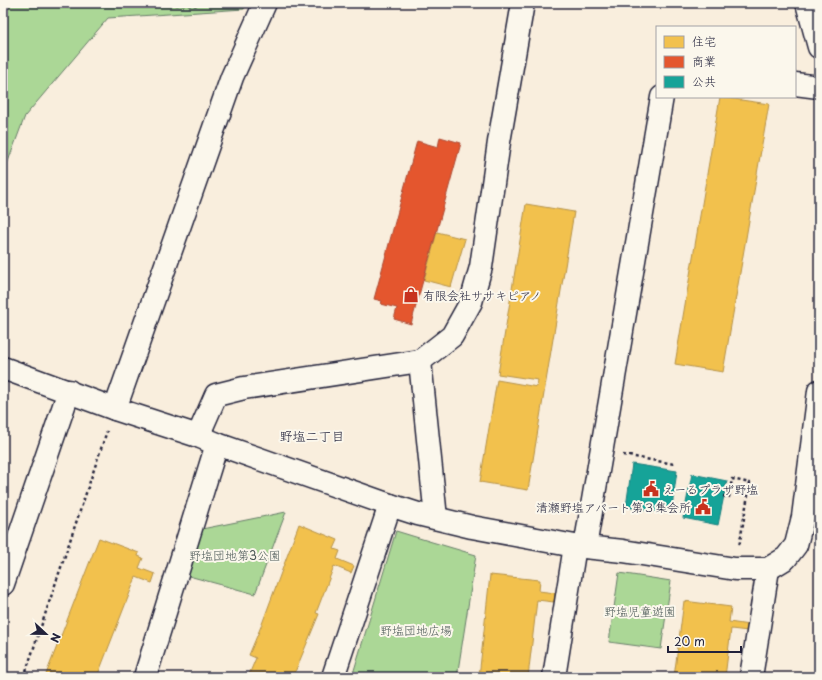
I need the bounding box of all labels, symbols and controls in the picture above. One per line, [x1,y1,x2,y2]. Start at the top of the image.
legend [656,26,796,98]
text: 住宅 [692,32,716,50]
text: 商業 [692,52,716,70]
text: 公共 [692,72,716,90]
shop icon: 有限会社ササキピアノ [402,286,420,304]
place label: 有限会社ササキピアノ [423,286,542,304]
district label: 野塩二丁目 [279,426,345,445]
public building icon: えーるプラザ野塩 [642,480,660,498]
place label: えーるプラザ野塩 [663,480,758,498]
place label: 清瀬野塩アパート第３集会所 [536,498,691,516]
public building icon: 清瀬野塩アパート第３集会所 [694,498,712,516]
park label: 野塩団地第3公園 [189,546,281,564]
park label: 野塩児童遊園 [604,602,676,620]
north arrow [26,614,66,654]
park label: 野塩団地広場 [380,621,452,639]
scale bar [668,628,741,654]
text: N [46,631,65,645]
text: 20 m [674,632,705,650]

